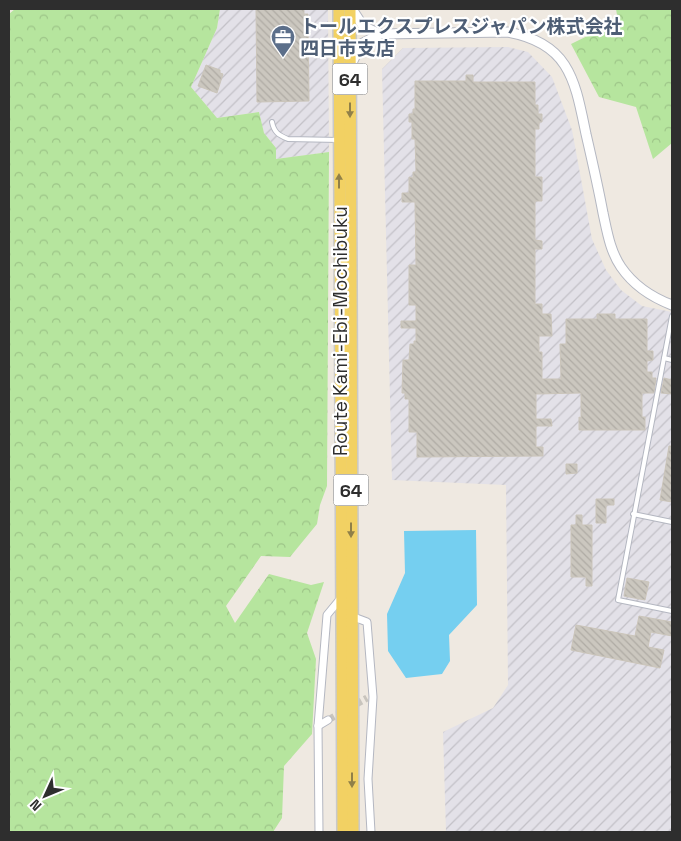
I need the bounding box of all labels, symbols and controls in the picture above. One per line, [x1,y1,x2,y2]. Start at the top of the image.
place label: トールエクスプレスジャパン株式会社 四日市支店 [300,14,622,61]
office icon: トールエクスプレスジャパン株式会社 四日市支店 [270,24,296,58]
road number: 64 [332,64,368,95]
one-way arrow [346,102,354,118]
one-way arrow [335,173,343,189]
street label: Route Kami-Ebi-Mochibuku [328,206,353,456]
road number: 64 [334,474,368,506]
one-way arrow [347,522,355,538]
north arrow [20,771,70,821]
one-way arrow [348,772,356,788]
text: N [26,795,45,815]

